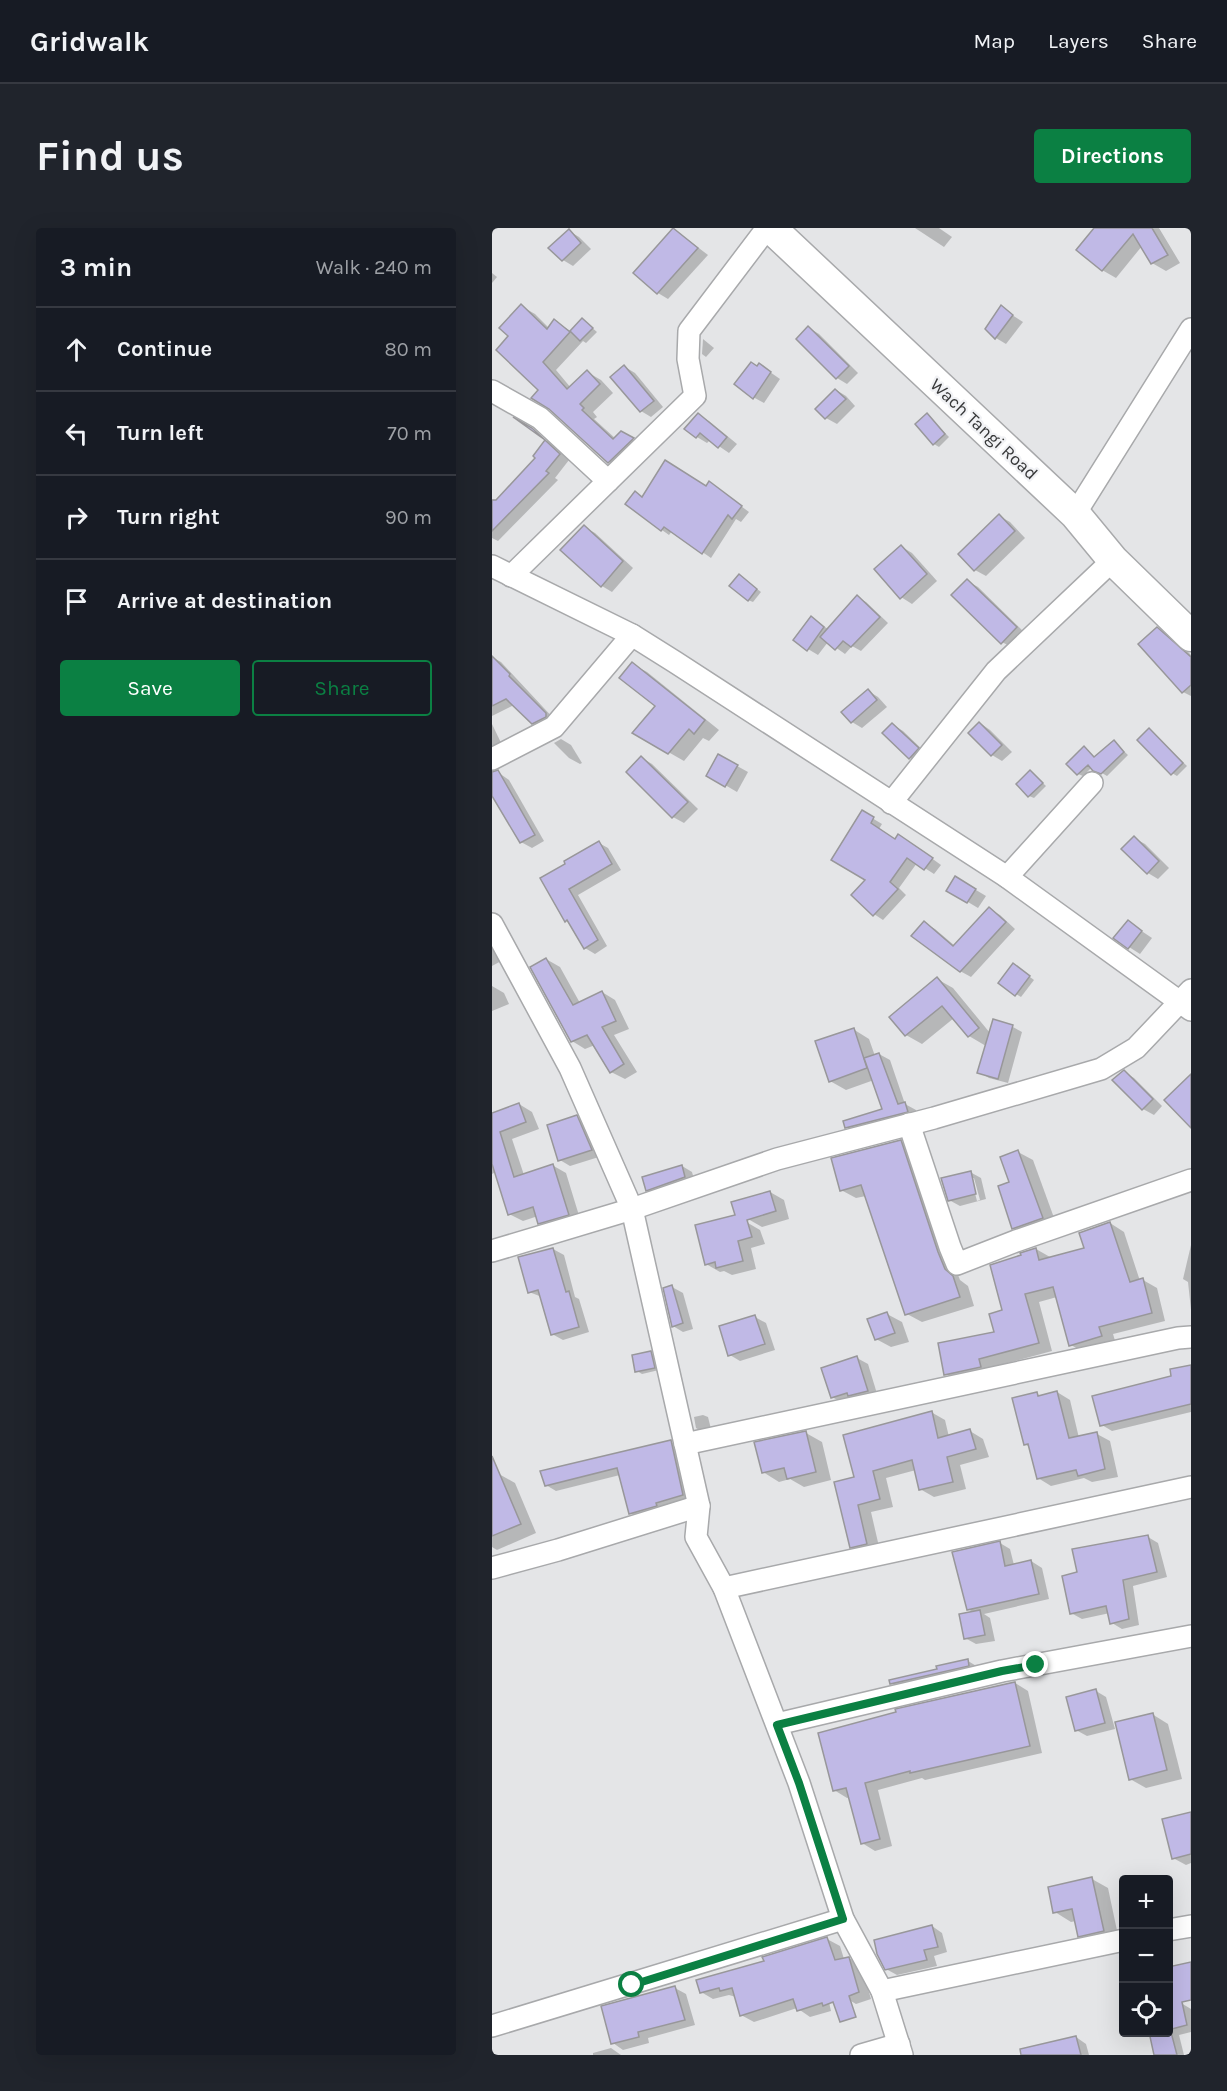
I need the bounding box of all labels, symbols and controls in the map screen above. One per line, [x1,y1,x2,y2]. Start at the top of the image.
text: Gridwalk [30,25,149,58]
text: Map [973,29,1015,53]
text: Layers [1048,29,1109,53]
text: Share [1142,29,1197,53]
button: Directions [1034,129,1191,183]
text: Find us [36,131,184,181]
text: 3 min [60,252,132,283]
text: Walk · 240 m [316,256,432,279]
icon: ahead [60,333,93,366]
text: Continue [117,336,212,362]
text: 80 m [384,338,432,361]
street label: Wach Tangi Road [926,373,1042,485]
icon: left [60,417,93,450]
text: Turn left [117,420,204,446]
text: 70 m [387,422,432,445]
icon: right [60,501,93,534]
text: Turn right [117,504,220,530]
text: 90 m [385,506,432,529]
icon: arrive [60,585,93,618]
text: Arrive at destination [117,588,332,614]
button: Save [60,660,240,716]
button: Share [252,660,432,716]
route end [1022,1651,1048,1677]
map controls [1119,1875,1173,2037]
button: + [1119,1875,1173,1929]
button: − [1119,1929,1173,1983]
route start [618,1971,644,1997]
button: locate [1119,1983,1173,2037]

